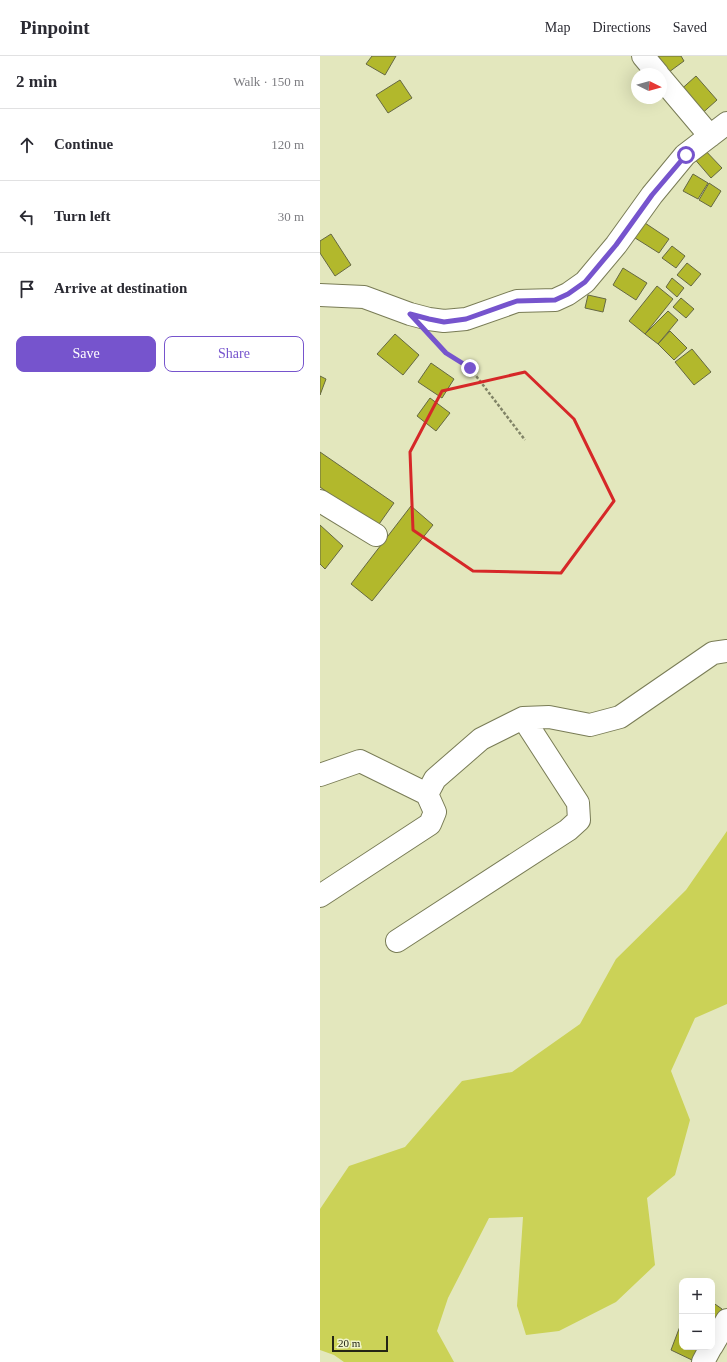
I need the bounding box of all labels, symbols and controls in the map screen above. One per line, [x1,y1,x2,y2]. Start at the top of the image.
text: Pinpoint [20,17,90,38]
text: Map [545,20,570,35]
text: Directions [592,20,651,35]
text: Saved [673,20,707,35]
north arrow [631,68,667,104]
text: 2 min [16,72,57,91]
text: Walk · 150 m [233,74,304,89]
icon: ahead [16,134,38,156]
text: Continue [54,136,113,152]
text: 120 m [271,137,304,152]
route start [677,146,695,164]
icon: left [16,206,38,228]
text: Turn left [54,208,111,224]
text: 30 m [278,209,304,224]
icon: arrive [16,278,38,300]
text: Arrive at destination [54,280,187,296]
button: Save [16,336,156,372]
button: Share [164,336,304,372]
route end [461,359,479,377]
map controls [679,1278,715,1350]
button: + [679,1278,715,1314]
button: − [679,1314,715,1350]
scale bar [332,1334,388,1353]
text: 20 m [338,1337,360,1349]

